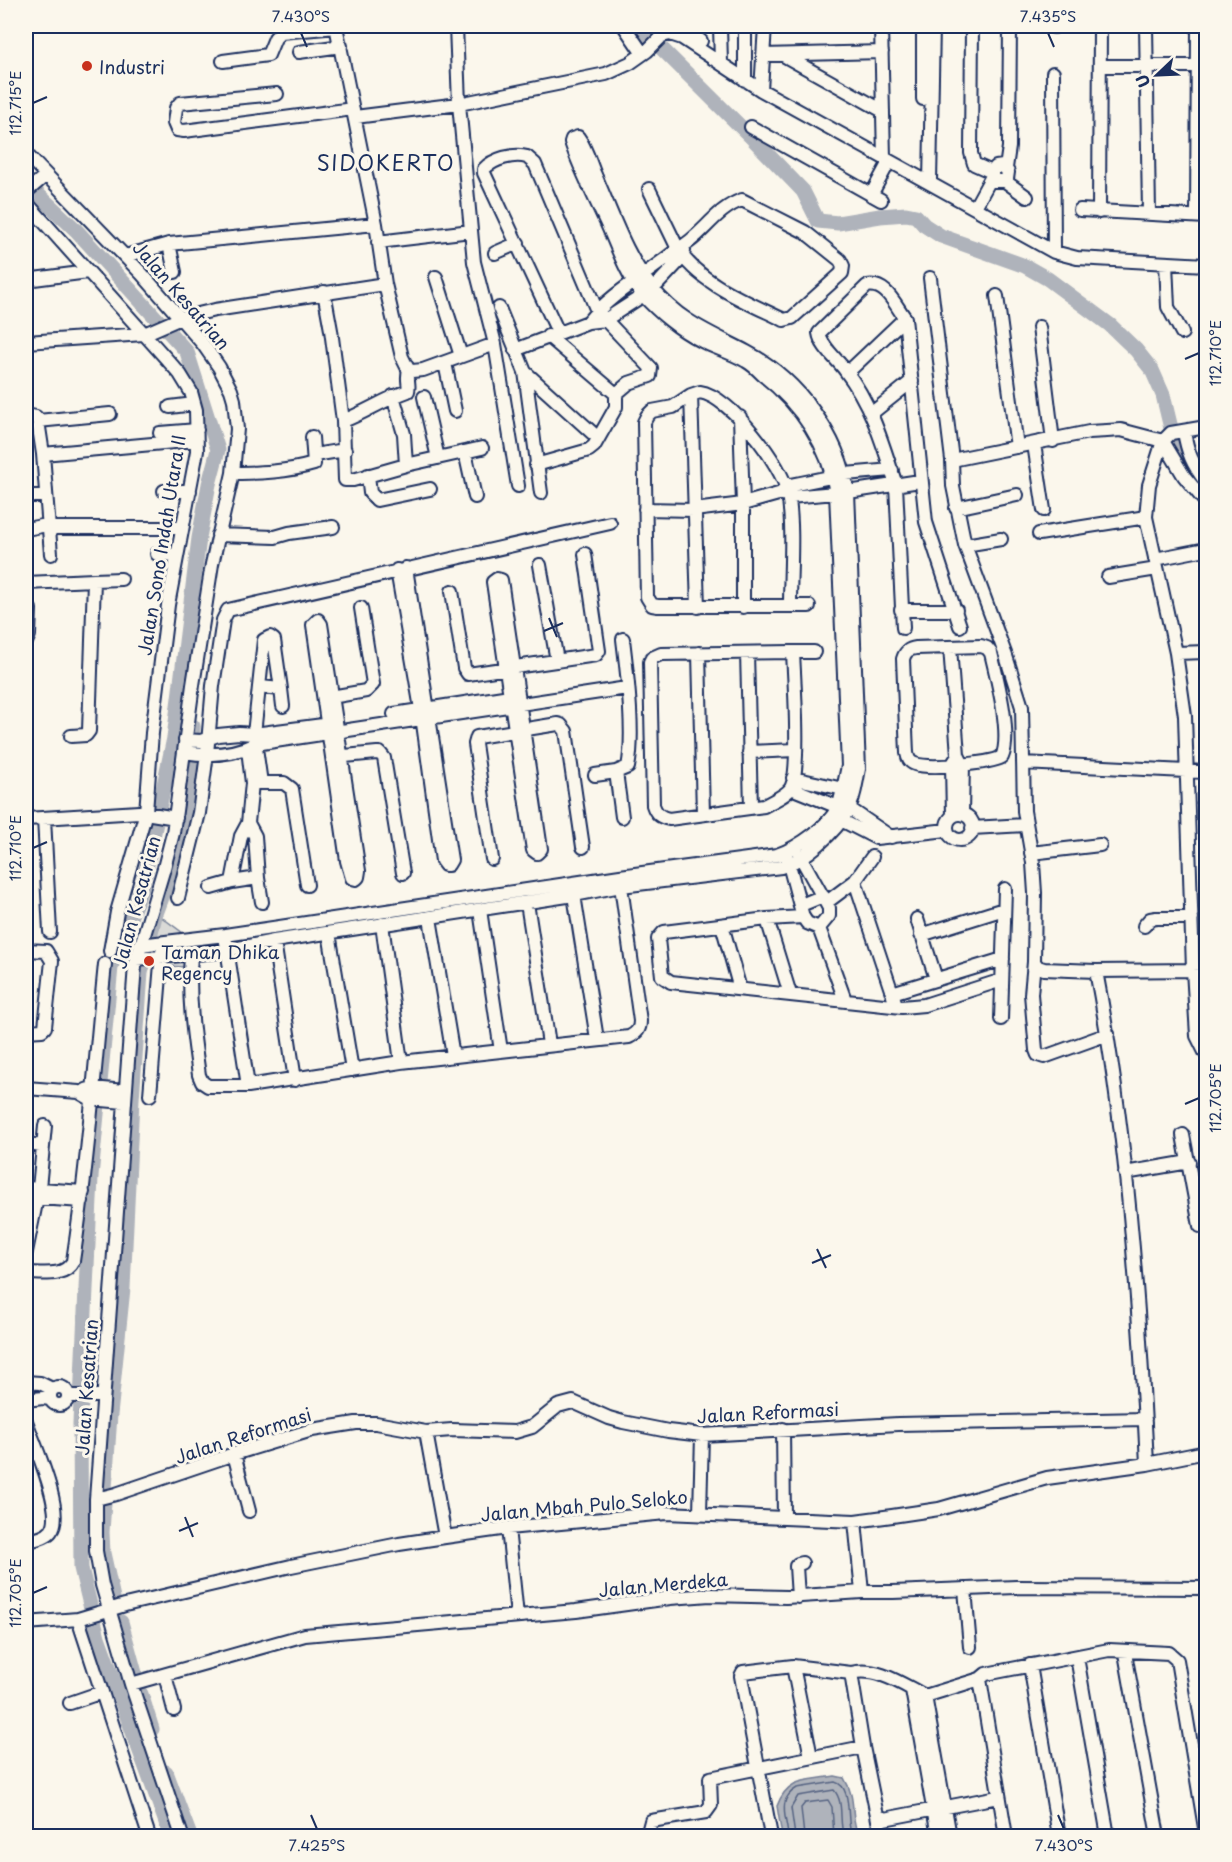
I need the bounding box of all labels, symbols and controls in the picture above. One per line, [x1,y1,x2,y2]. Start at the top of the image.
text: 7.430°S [272,4,330,27]
text: 7.435°S [1020,4,1076,27]
north arrow [1127,45,1187,105]
place label: Industri [99,53,165,80]
marker: Industri [80,59,94,73]
text: 112.715°E [3,71,26,135]
text: U [1129,71,1156,92]
district label: SIDOKERTO [317,146,455,178]
street label: Jalan Kesatrian [127,235,237,355]
text: 112.710°E [1203,320,1226,386]
street label: Jalan Sono Indah Utara II [130,433,192,657]
text: 112.710°E [3,815,26,881]
street label: Jalan Kesatrian [105,833,167,971]
place label: Taman Dhika Regency [161,938,280,986]
marker: Taman Dhika Regency [142,954,156,968]
text: 112.705°E [1203,1063,1226,1133]
street label: Jalan Kesatrian [68,1318,104,1456]
street label: Jalan Reformasi [696,1395,840,1429]
street label: Jalan Reformasi [171,1400,315,1470]
street label: Jalan Mbah Pulo Seloko [479,1482,689,1528]
text: 112.705°E [3,1558,26,1628]
street label: Jalan Merdeka [597,1565,729,1603]
text: 7.425°S [289,1833,345,1856]
text: 7.430°S [1035,1833,1093,1856]

